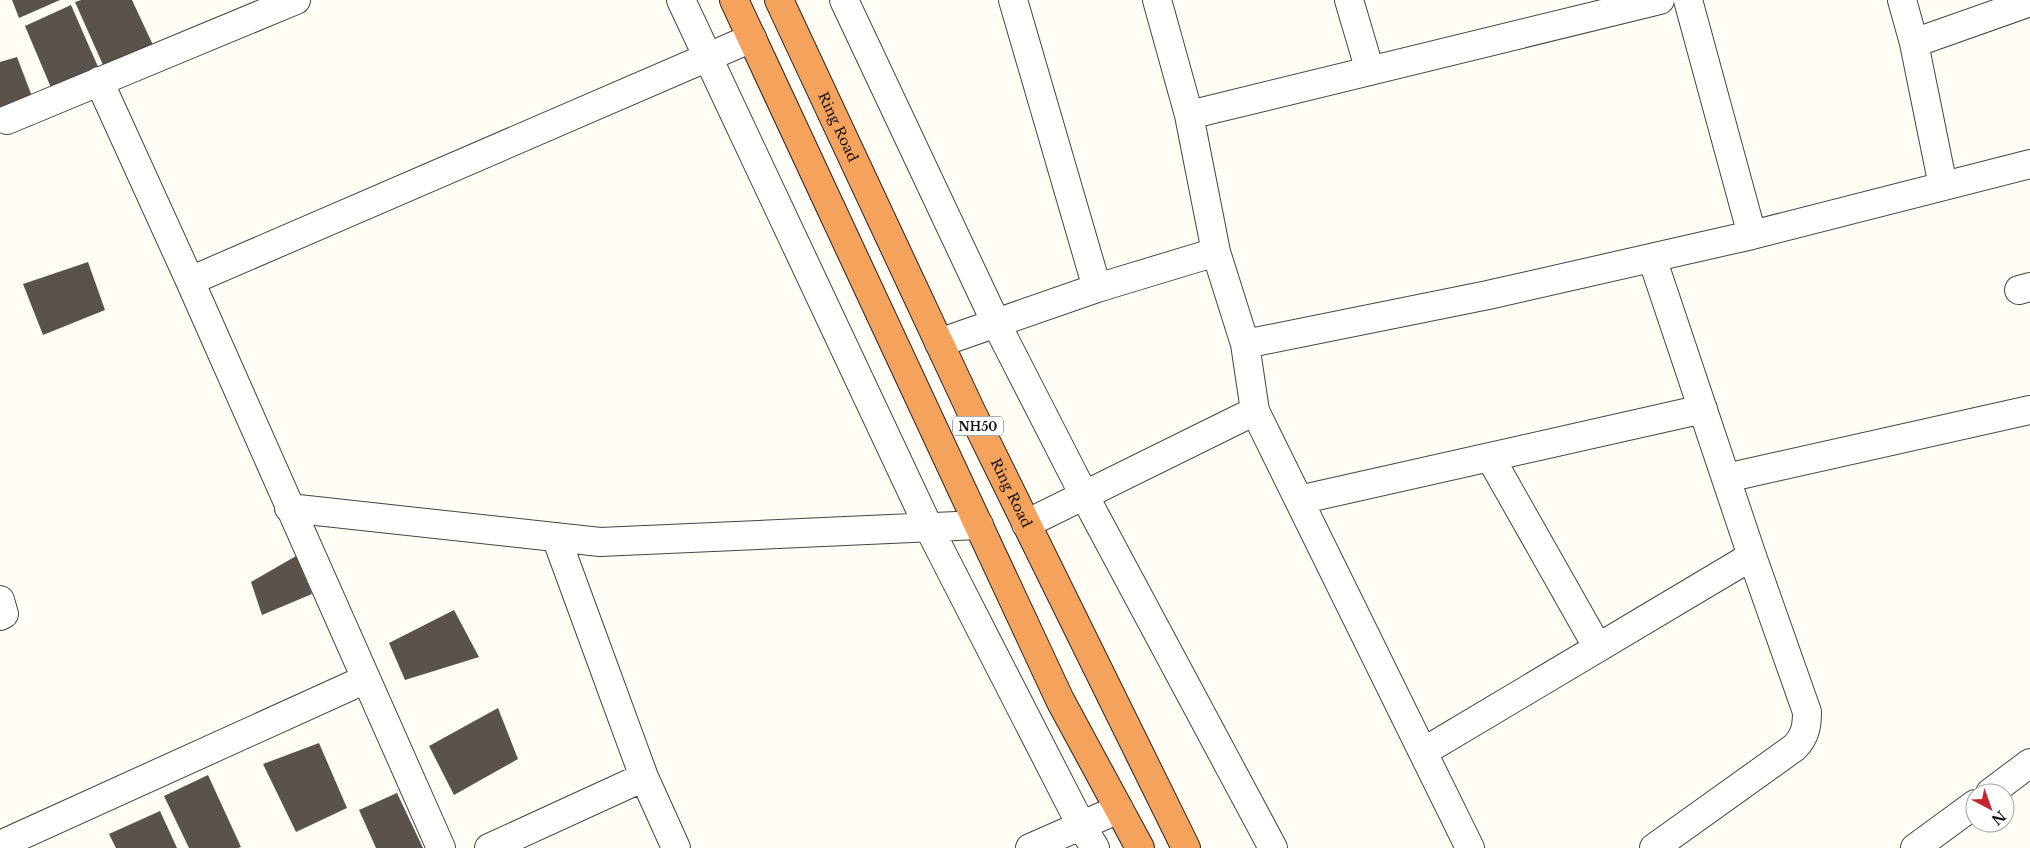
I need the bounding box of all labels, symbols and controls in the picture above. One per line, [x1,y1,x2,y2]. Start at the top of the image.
street label: Ring Road [814,89,863,165]
road number: NH50 [953,416,1003,436]
street label: Ring Road [987,455,1036,531]
north arrow [1965,783,2015,833]
text: N [1988,807,2009,829]

